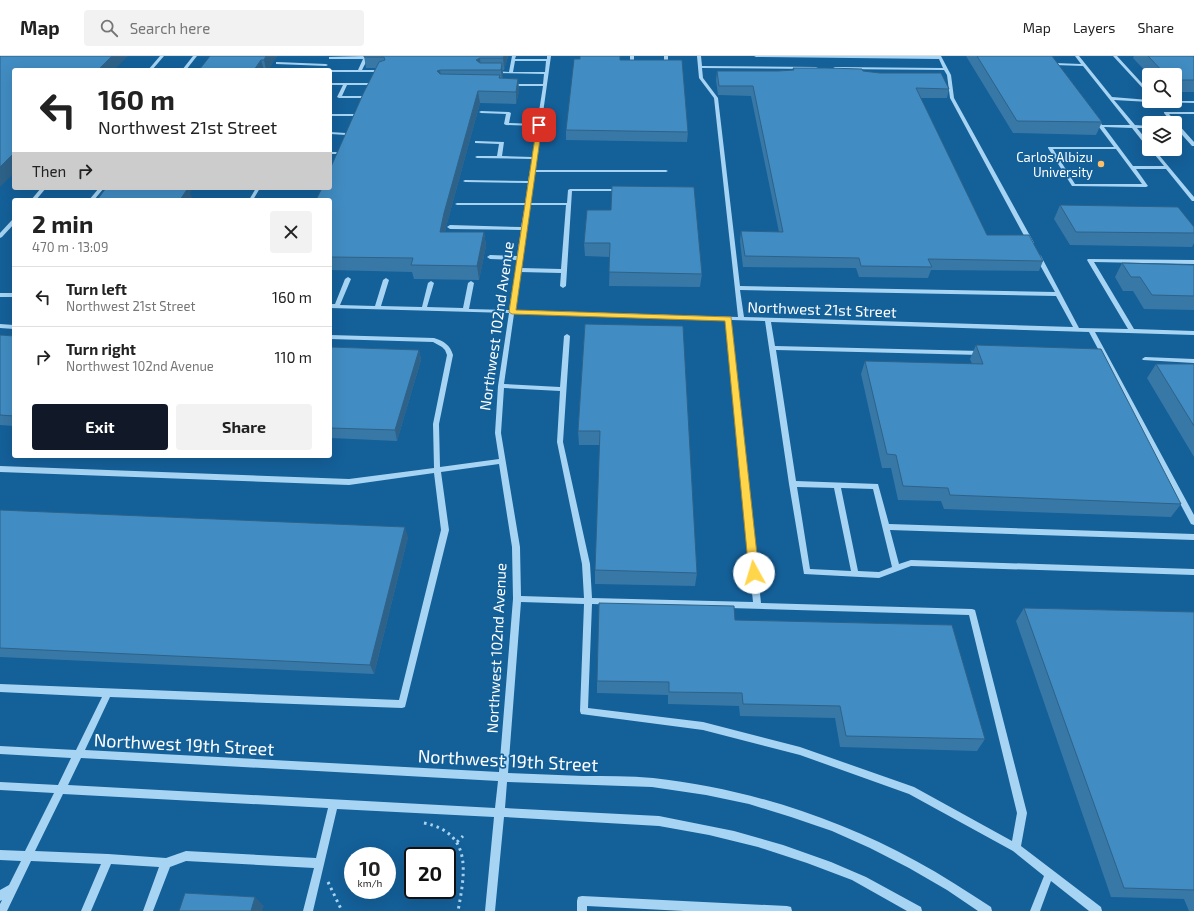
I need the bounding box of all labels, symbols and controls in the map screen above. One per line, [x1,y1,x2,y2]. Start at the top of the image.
search box [84,10,364,46]
text: Map [20,16,60,39]
icon: search [98,17,120,39]
text: Search here [130,19,210,37]
text: Map [1023,19,1051,36]
text: Layers [1073,19,1115,36]
text: Share [1137,19,1174,36]
map controls [1142,68,1182,156]
button: search [1142,68,1182,108]
text: 160 m [98,82,175,116]
icon: left [32,84,84,136]
pin [522,108,556,142]
icon: arrive [528,114,550,136]
text: Northwest 21st Street [98,116,277,138]
button: layers [1142,116,1182,156]
place label: Carlos Albizu University [1016,149,1093,180]
marker: Carlos Albizu University [1096,159,1106,169]
icon: right [74,160,96,182]
text: Then [32,162,66,180]
text: 2 min [32,209,93,238]
button: close [270,211,312,253]
text: 470 m · 13:09 [32,239,108,255]
street label: Northwest 102nd Avenue [475,240,517,412]
text: Turn left [66,280,127,298]
icon: left [32,286,54,308]
text: 160 m [272,288,312,306]
street label: Northwest 21st Street [747,297,897,321]
text: Northwest 21st Street [66,298,195,314]
text: Turn right [66,340,136,358]
icon: right [32,346,54,368]
text: 110 m [275,348,312,366]
text: Northwest 102nd Avenue [66,358,214,374]
button: Exit [32,404,168,450]
button: Share [176,404,312,450]
position arrow [733,552,775,594]
street label: Northwest 102nd Avenue [483,562,509,734]
street label: Northwest 19th Street [93,728,275,760]
street label: Northwest 19th Street [417,744,599,776]
speed limit sign: 20 [404,847,456,899]
text: 10 [359,856,381,880]
text: km/h [358,877,382,889]

